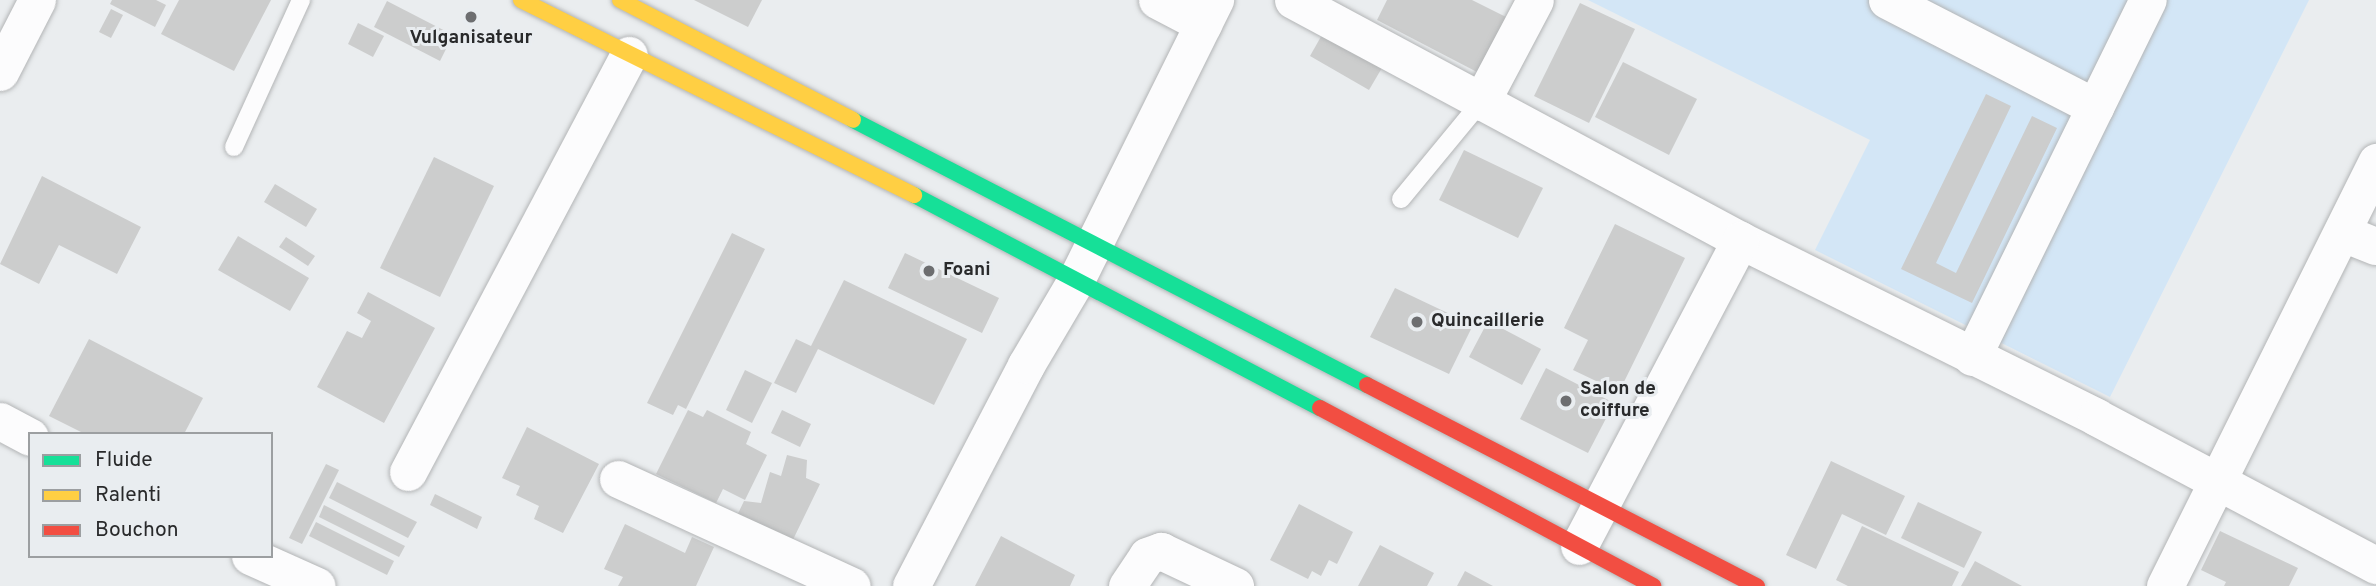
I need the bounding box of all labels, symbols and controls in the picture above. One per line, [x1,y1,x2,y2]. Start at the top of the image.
marker: Vulganisateur [463,9,479,25]
place label: Vulganisateur [410,28,532,50]
place label: Foani [943,260,991,282]
marker: Foani [921,263,937,279]
place label: Quincaillerie [1431,311,1544,333]
marker: Quincaillerie [1409,314,1425,330]
place label: Salon de coiffure [1580,379,1656,423]
marker: Salon de coiffure [1558,393,1574,409]
legend [28,432,273,558]
text: Fluide [95,447,153,474]
text: Ralenti [95,482,161,509]
text: Bouchon [95,517,178,544]

